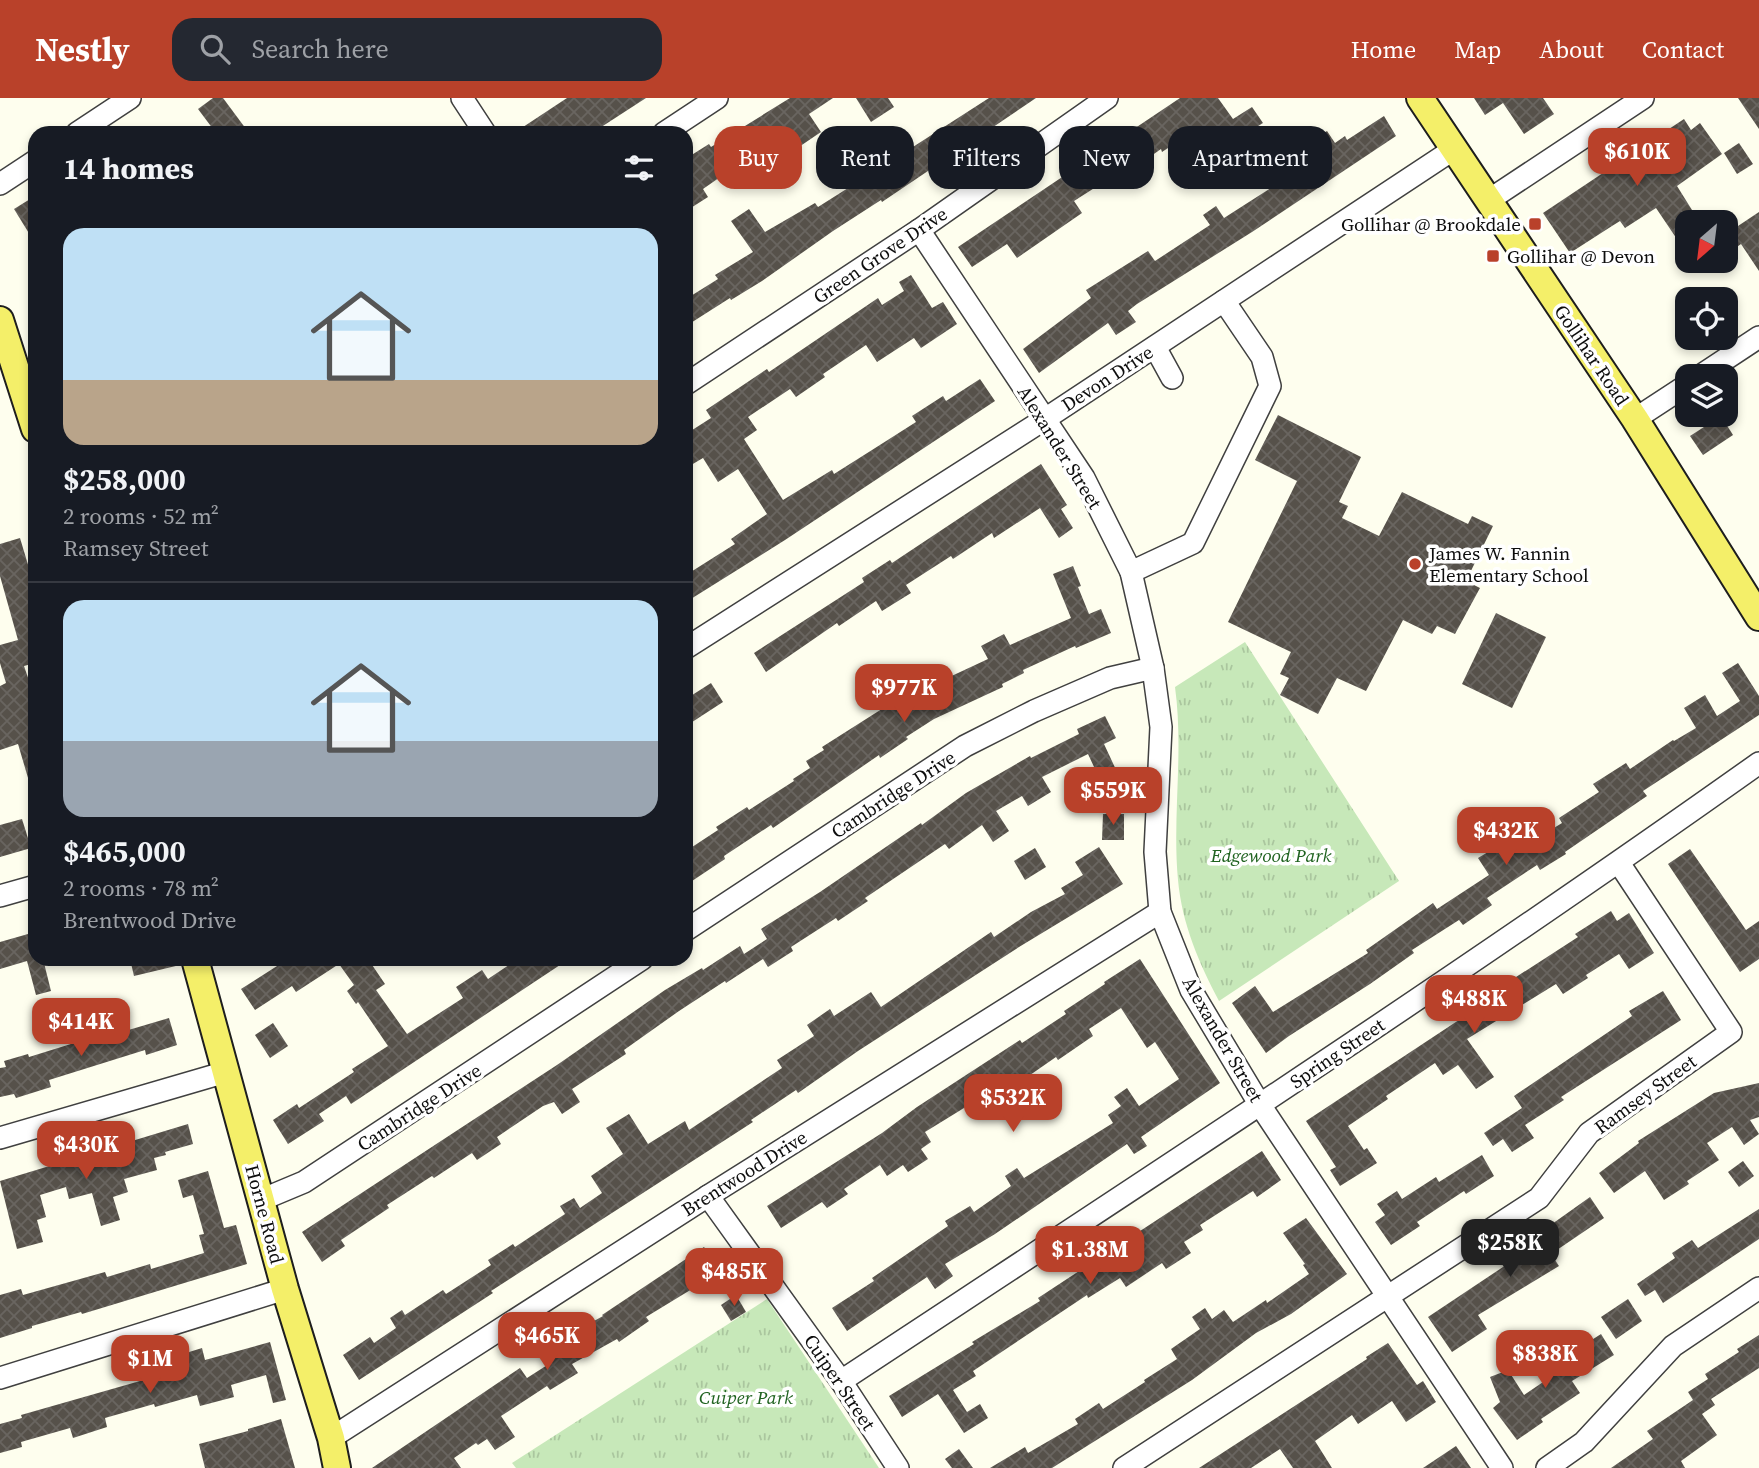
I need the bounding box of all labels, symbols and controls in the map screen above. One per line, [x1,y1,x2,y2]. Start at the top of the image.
search box [172,18,662,81]
text: Nestly [35,27,130,72]
icon: search [196,30,234,68]
text: Search here [252,31,389,67]
text: Home [1351,33,1416,66]
text: Map [1454,33,1501,66]
text: About [1539,33,1604,66]
text: Contact [1642,33,1724,66]
chip: Buy [714,126,802,189]
chip: Rent [816,126,914,189]
chip: Filters [928,126,1045,189]
chip: New [1059,126,1154,189]
chip: Apartment [1168,126,1332,189]
pin: $610K [1588,129,1686,188]
text: $610K [1604,135,1670,167]
text: 14 homes [63,148,194,189]
icon: filters [620,149,658,187]
street label: Green Grove Drive [808,200,952,310]
north arrow [1675,210,1738,273]
map controls [1675,210,1738,427]
place label: Gollihar @ Brookdale [1341,211,1521,237]
marker: Gollihar @ Brookdale [1527,216,1543,232]
place label: Gollihar @ Devon [1507,243,1655,269]
marker: Gollihar @ Devon [1485,248,1501,264]
icon: home [298,273,424,399]
button: locate [1675,287,1738,350]
street label: Gollihar Road [1549,299,1636,411]
street label: Devon Drive [1056,339,1158,417]
button: layers [1675,364,1738,427]
street label: Alexander Street [1012,380,1109,514]
text: $258,000 [63,459,186,500]
text: 2 rooms · 52 m² [63,500,219,532]
text: Ramsey Street [63,532,208,564]
place label: James W. Fannin Elementary School [1428,540,1589,588]
marker: James W. Fannin Elementary School [1407,556,1423,572]
icon: home [298,645,424,771]
pin: $977K [855,664,953,724]
text: $977K [871,671,937,703]
street label: Cambridge Drive [826,744,960,844]
pin: $559K [1064,768,1162,827]
text: $559K [1080,774,1146,806]
pin: $432K [1457,808,1555,867]
text: $432K [1473,814,1539,846]
text: $465,000 [63,831,186,872]
park label: Edgewood Park [1209,842,1332,868]
text: 2 rooms · 78 m² [63,872,219,904]
text: Brentwood Drive [63,904,236,936]
street label: Alexander Street [1177,972,1270,1107]
pin: $488K [1425,976,1523,1035]
text: $488K [1441,982,1507,1014]
pin: $414K [32,998,130,1058]
text: $414K [48,1005,114,1037]
street label: Spring Street [1284,1011,1390,1094]
street label: Ramsey Street [1589,1048,1702,1140]
street label: Cambridge Drive [352,1057,486,1157]
pin: $532K [964,1074,1062,1134]
text: $532K [980,1081,1046,1113]
pin: $430K [37,1122,135,1181]
street label: Brentwood Drive [676,1124,812,1222]
text: $430K [53,1128,119,1160]
street label: Horne Road [239,1161,291,1267]
pin: $258K [1461,1220,1559,1279]
pin: $1.38M [1033,1226,1147,1286]
text: $258K [1477,1226,1543,1258]
text: $1.38M [1051,1233,1129,1265]
pin: $485K [685,1248,783,1308]
text: $485K [701,1255,767,1287]
pin: $465K [498,1312,596,1372]
text: $465K [514,1319,580,1351]
street label: Cuiper Street [798,1329,882,1436]
pin: $838K [1496,1330,1594,1390]
pin: $1M [116,1336,184,1395]
text: $838K [1512,1337,1578,1369]
text: $1M [127,1342,173,1374]
park label: Cuiper Park [699,1384,793,1410]

